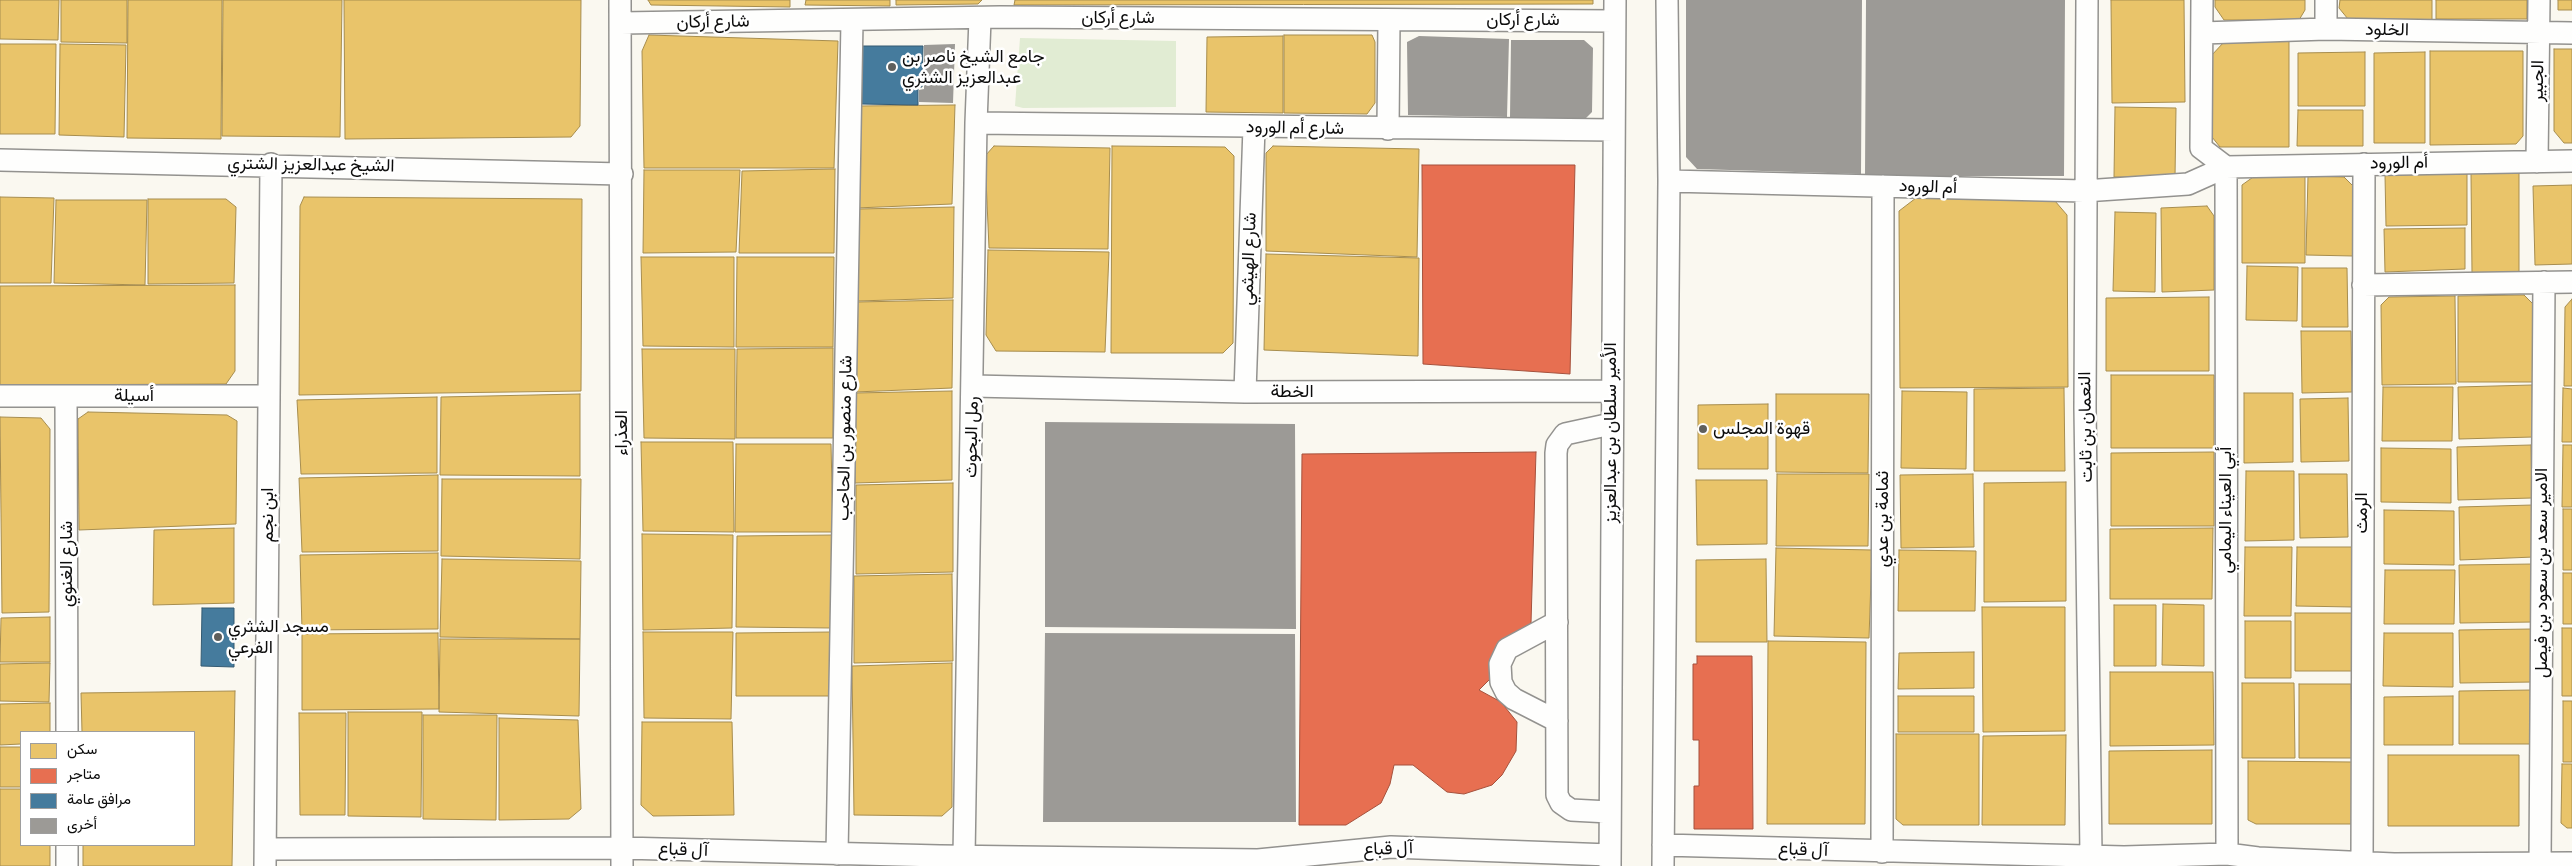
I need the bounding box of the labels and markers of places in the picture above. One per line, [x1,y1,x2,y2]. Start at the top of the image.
place label: جامع الشيخ ناصر بن عبدالعزيز الشثري [902,46,1045,88]
marker: جامع الشيخ ناصر بن عبدالعزيز الشثري [886,61,898,73]
place label: قهوة المجلس [1713,418,1810,440]
marker: قهوة المجلس [1697,423,1709,435]
place label: مسجد الشثري الفرعي [228,616,329,659]
marker: مسجد الشثري الفرعي [212,631,224,643]

